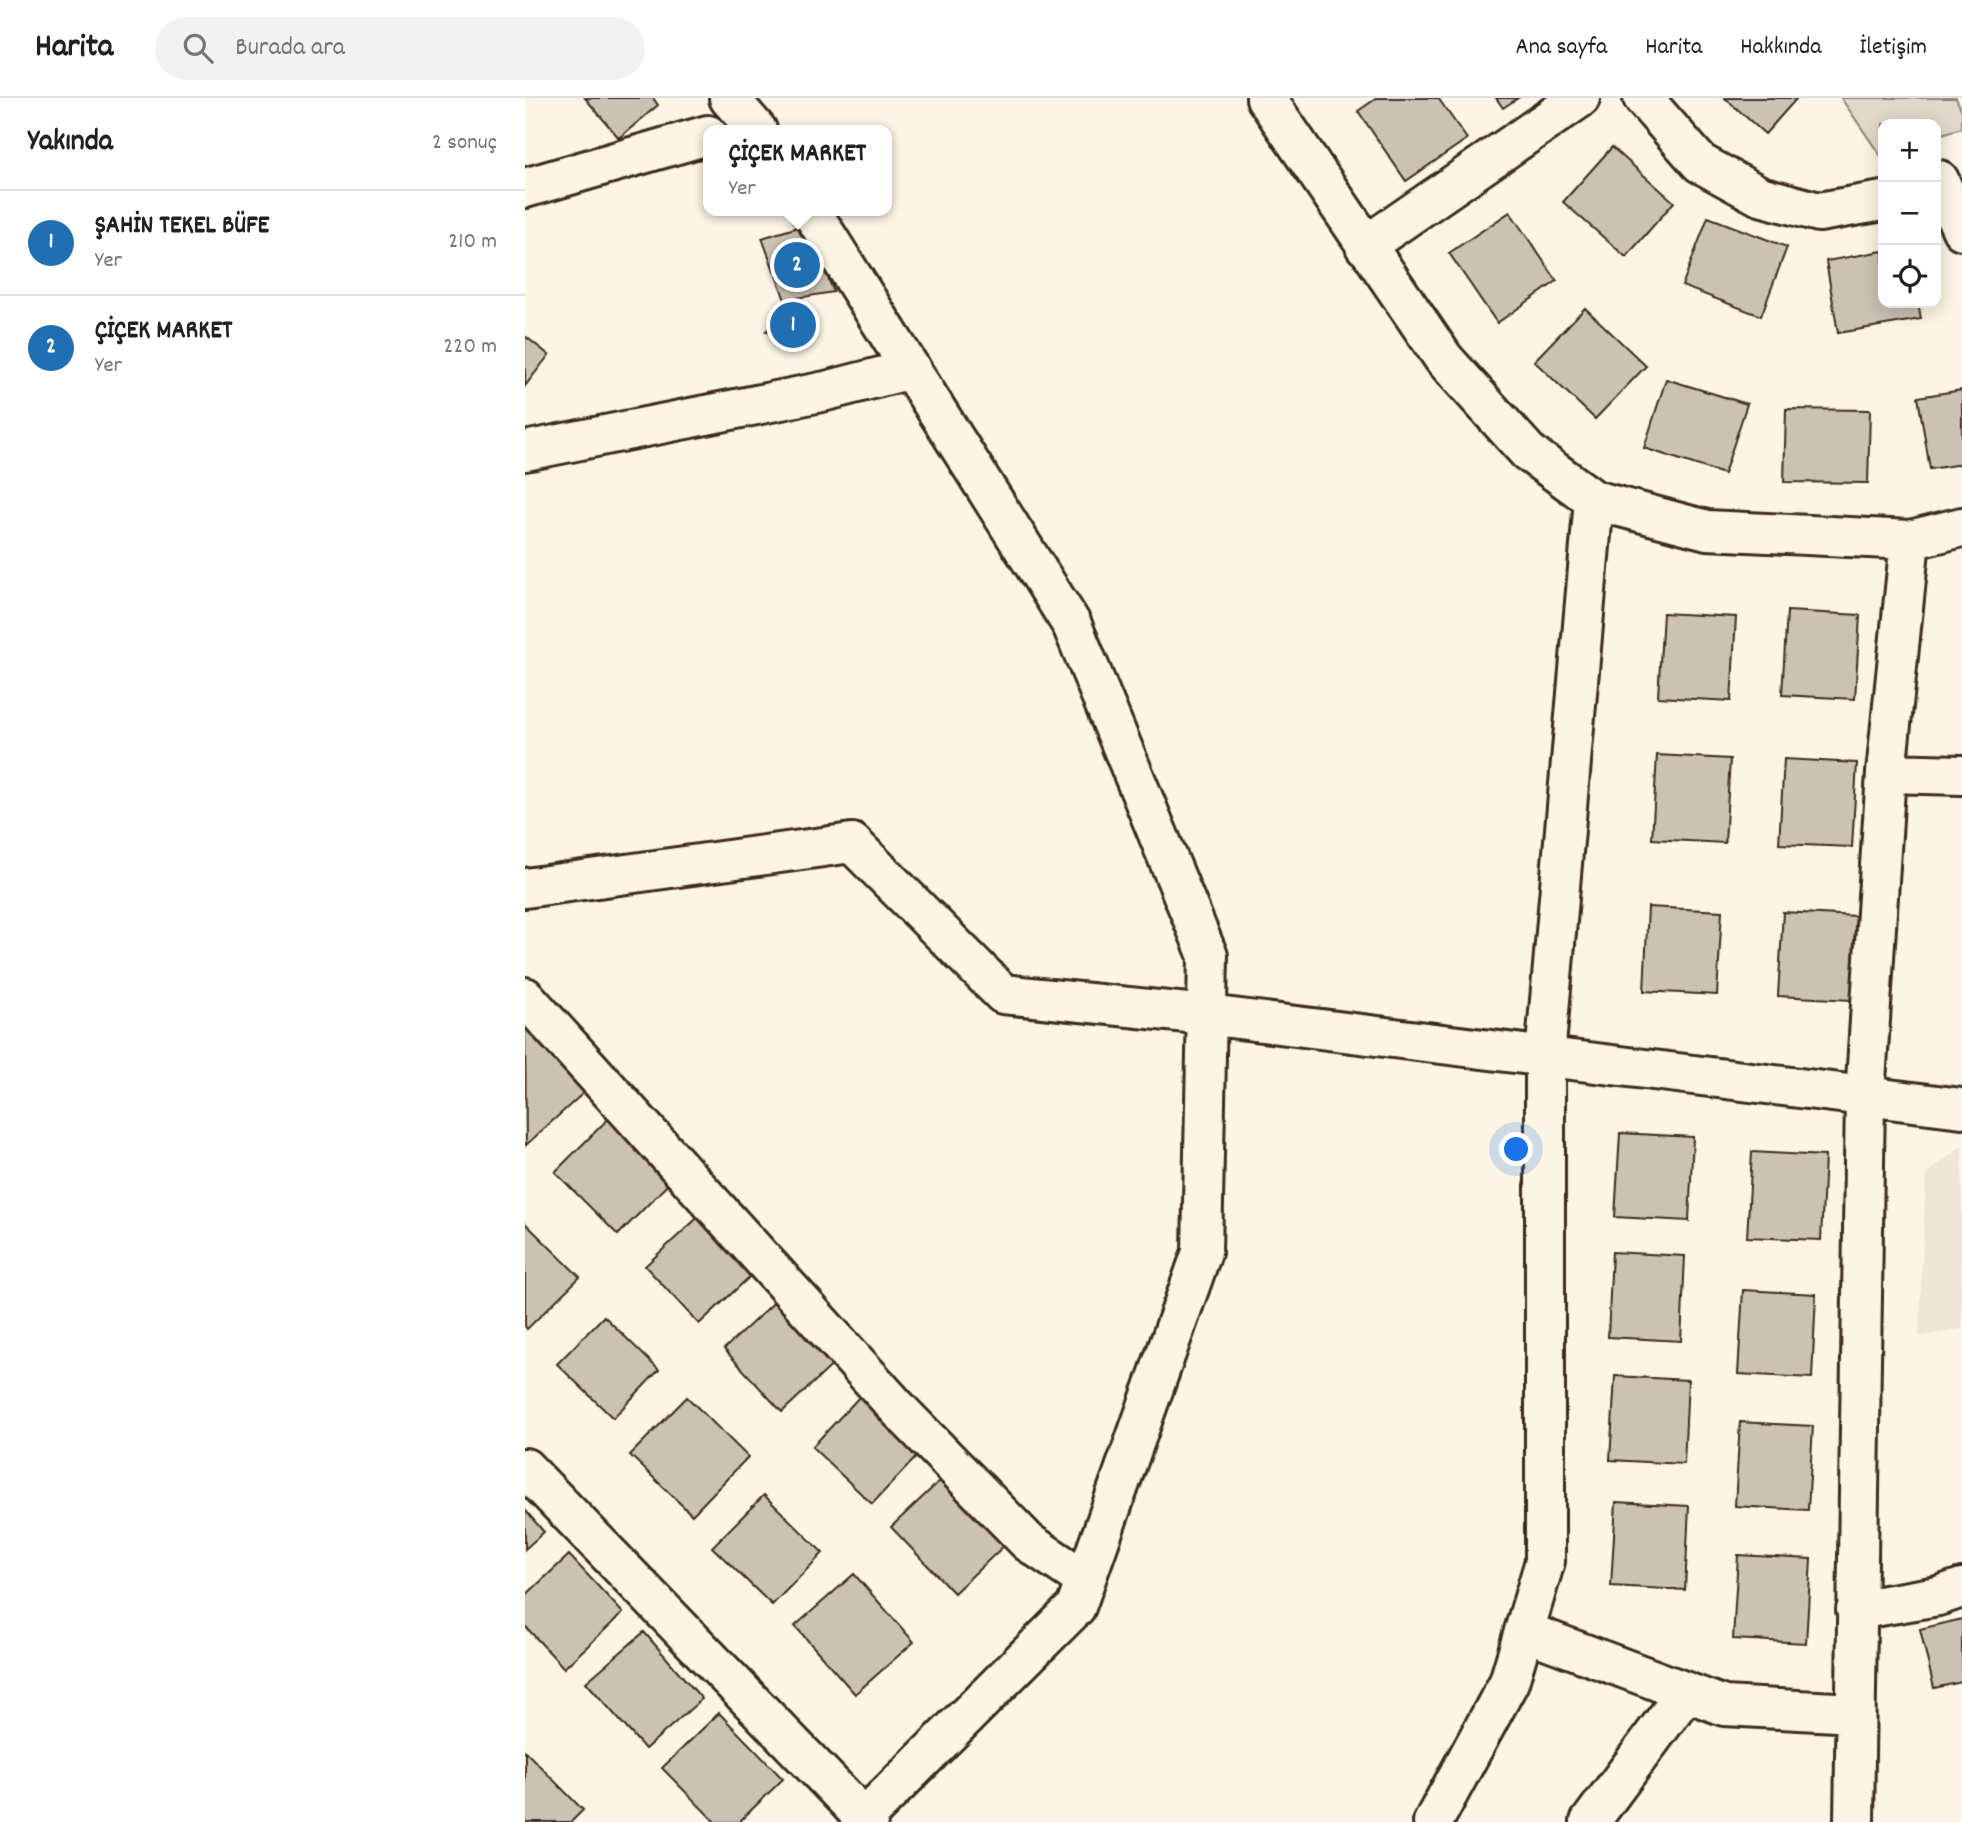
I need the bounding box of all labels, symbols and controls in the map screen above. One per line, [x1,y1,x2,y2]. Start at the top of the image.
search box [155,17,645,80]
text: Harita [35,25,113,72]
icon: search [179,29,217,67]
text: Burada ara [235,30,345,67]
text: Ana sayfa [1516,31,1607,65]
text: Harita [1645,31,1702,65]
text: Hakkında [1740,31,1822,65]
text: İletişim [1860,31,1927,65]
map controls [1878,119,1941,308]
button: + [1878,119,1941,182]
text: Yakında [28,122,113,165]
popup [703,125,892,216]
text: 2 sonuç [432,127,497,160]
text: ÇİÇEK MARKET [729,136,866,173]
text: Yer [729,173,756,206]
button: − [1878,182,1941,245]
text: ŞAHİN TEKEL BÜFE [95,208,269,245]
text: 1 [48,226,54,259]
text: 210 m [448,226,497,259]
pin: 2 [774,239,820,291]
text: Yer [95,245,122,278]
button: locate [1878,245,1941,308]
pin: 1 [770,299,816,351]
text: ÇİÇEK MARKET [95,313,233,350]
text: 2 [46,331,56,364]
text: 220 m [443,331,497,364]
text: Yer [95,350,122,383]
your location [1499,1132,1533,1166]

